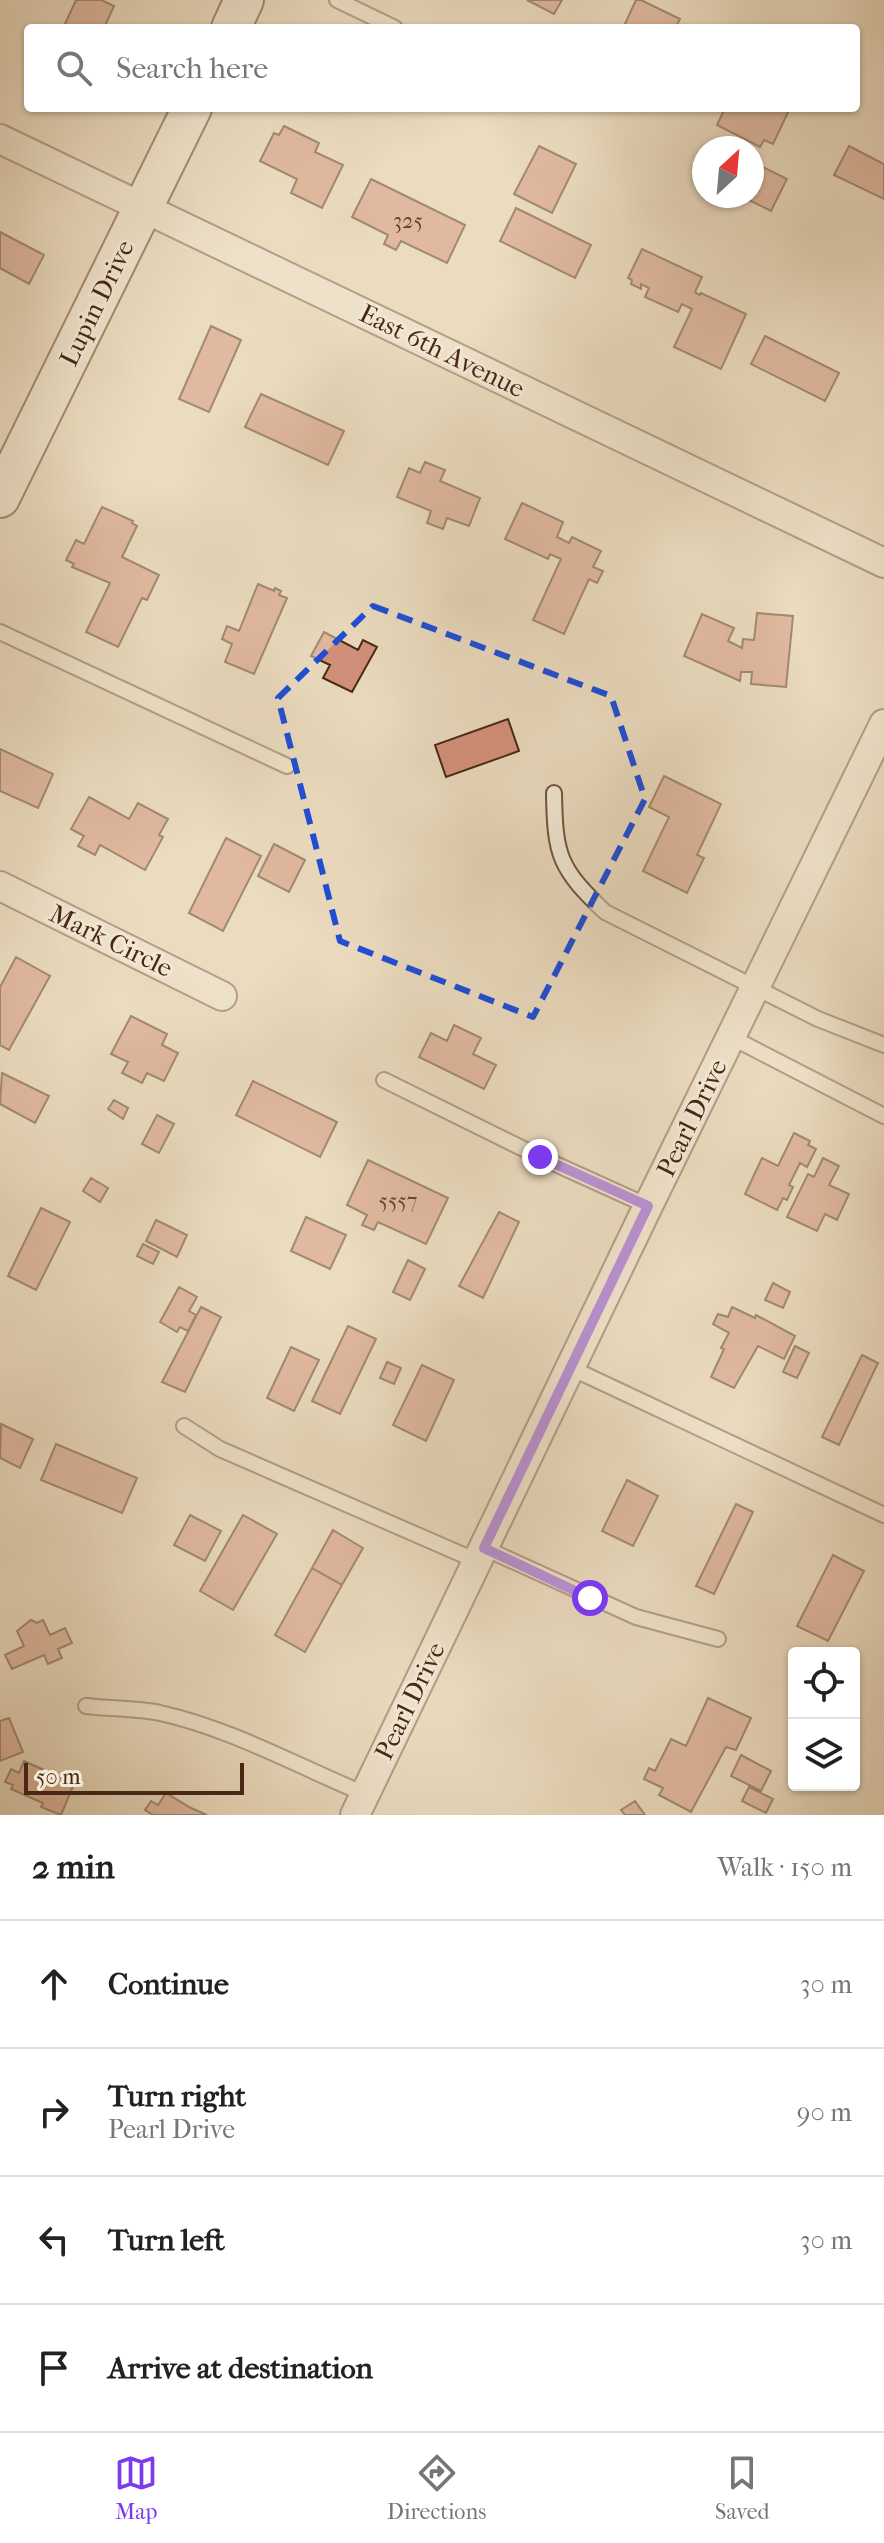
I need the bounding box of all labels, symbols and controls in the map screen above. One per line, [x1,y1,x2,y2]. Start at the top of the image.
search box [24,24,860,112]
icon: search [52,46,96,90]
text: Search here [116,51,268,86]
north arrow [692,136,764,208]
house number: 325 [393,208,423,234]
street label: Lupin Drive [53,235,141,371]
street label: East 6th Avenue [354,298,530,404]
street label: Mark Circle [45,898,178,984]
street label: Pearl Drive [650,1054,734,1182]
route end [522,1139,558,1175]
house number: 5557 [379,1188,417,1214]
route start [572,1580,608,1616]
street label: Pearl Drive [368,1637,452,1765]
map controls [788,1647,860,1791]
button: locate [788,1647,860,1719]
button: layers [788,1719,860,1791]
scale bar [24,1759,244,1795]
text: 50 m [36,1764,81,1790]
text: 2 min [32,1847,115,1887]
text: Walk · 150 m [717,1852,852,1883]
icon: ahead [32,1962,76,2006]
text: Continue [108,1967,229,2002]
text: 30 m [800,1969,852,2000]
text: Turn right [108,2079,246,2114]
icon: right [32,2090,76,2134]
text: 90 m [797,2097,852,2128]
text: Pearl Drive [108,2114,235,2145]
icon: left [32,2218,76,2262]
text: Turn left [108,2223,225,2258]
text: 30 m [800,2225,852,2256]
icon: arrive [32,2346,76,2390]
text: Arrive at destination [108,2351,373,2386]
tab: Map [114,2451,158,2525]
tab: Directions [387,2451,486,2525]
tab: Saved [715,2451,770,2525]

